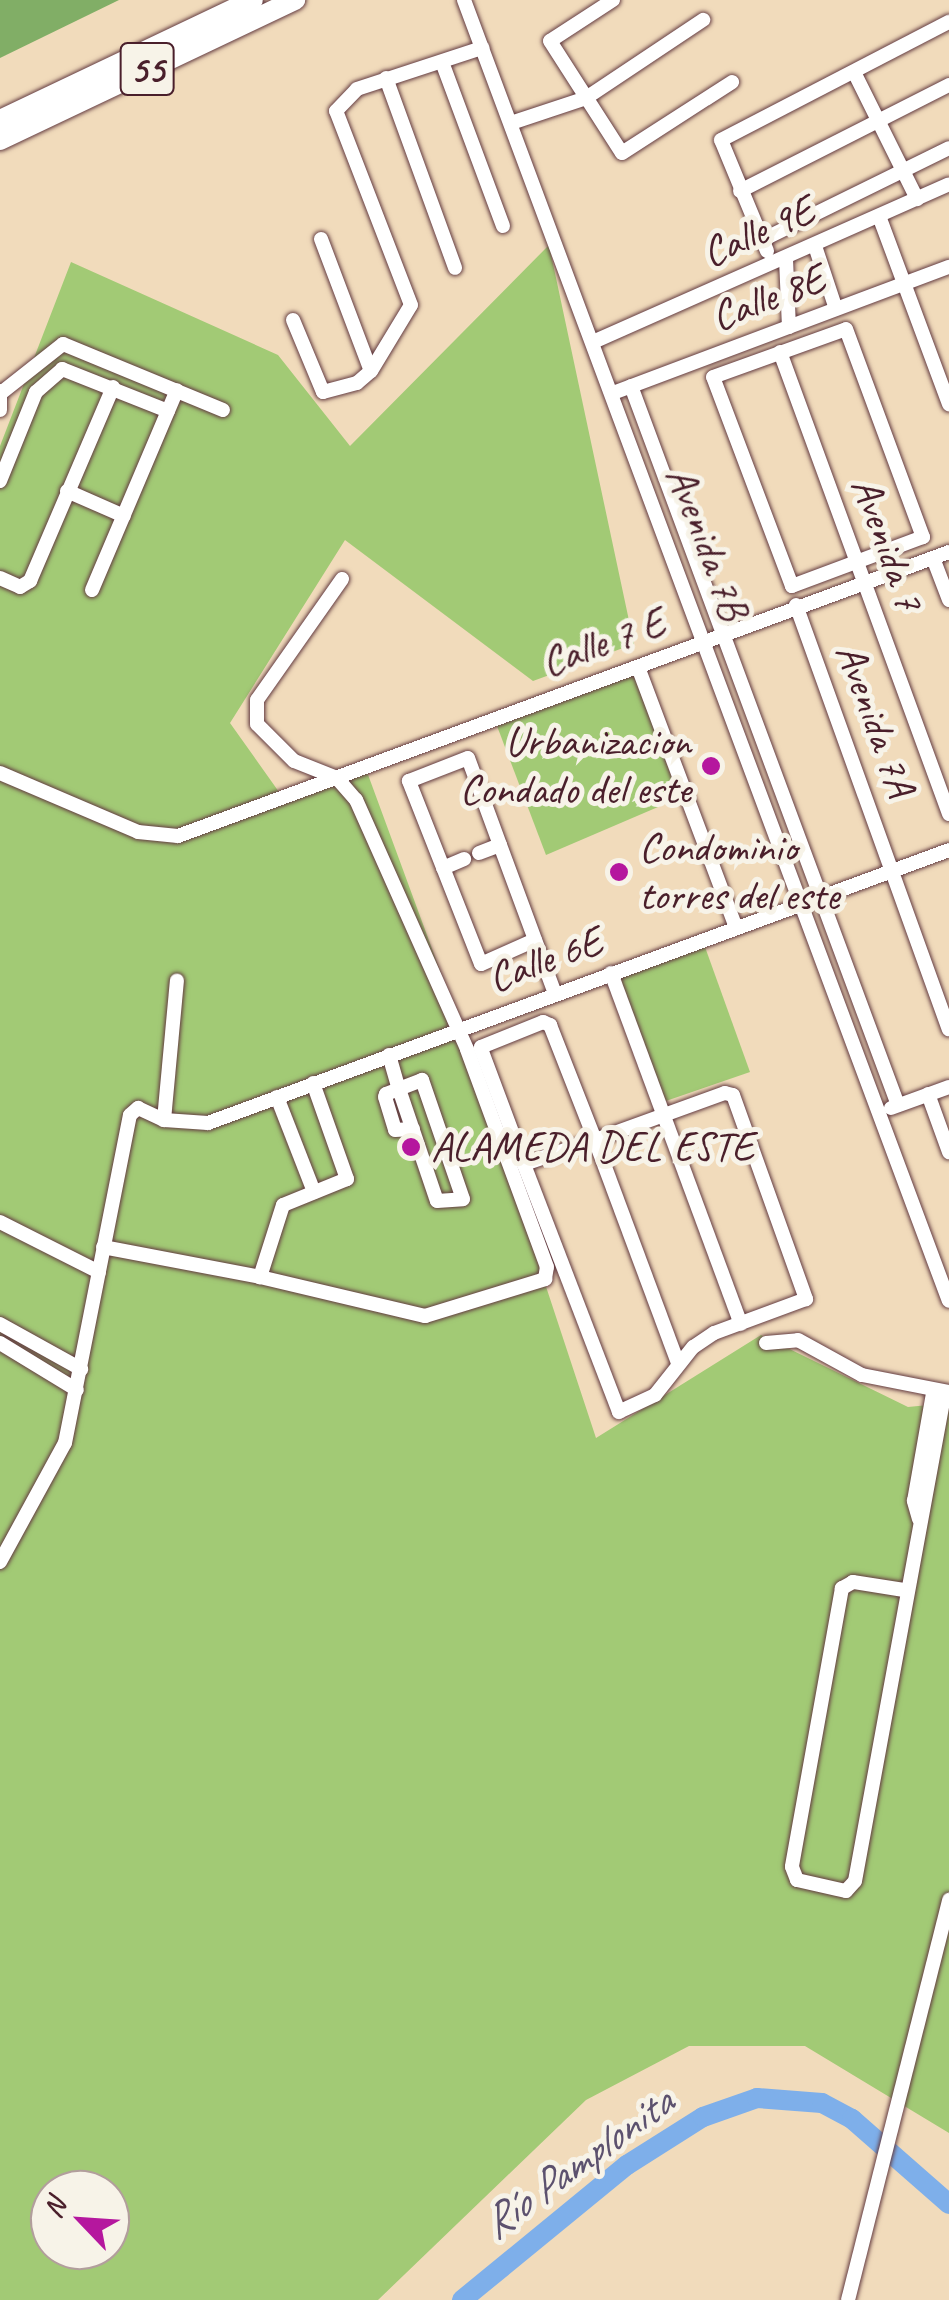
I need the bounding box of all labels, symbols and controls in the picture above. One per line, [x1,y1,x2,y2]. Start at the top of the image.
road number: 55 [120,34,174,104]
street label: Calle 9E [694,185,822,279]
street label: Calle 8E [704,253,832,343]
street label: Avenida 7B [655,459,759,627]
street label: Avenida 7 [840,471,934,617]
street label: Calle 7 E [534,598,672,688]
street label: Avenida 7A [824,637,926,803]
place label: Urbanizacion Condado del este [460,717,691,816]
marker: Urbanizacion Condado del este [700,755,722,777]
place label: Condominio torres del este [639,823,839,921]
marker: Condominio torres del este [608,861,630,883]
street label: Calle 6E [481,916,609,1004]
place label: ALAMEDA DEL ESTE [431,1122,754,1172]
marker: ALAMEDA DEL ESTE [400,1136,422,1158]
water label: Río Pamplonita [469,2074,685,2252]
north arrow [30,2170,130,2270]
text: N [35,2193,74,2223]

